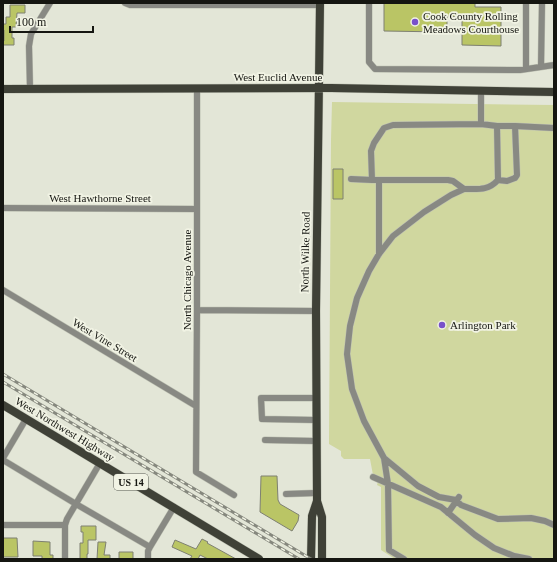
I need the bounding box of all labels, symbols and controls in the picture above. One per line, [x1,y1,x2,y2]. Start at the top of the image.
scale bar [10,8,93,34]
place label: Cook County Rolling Meadows Courthouse [423,10,519,35]
text: 100 m [16,15,47,29]
marker: Cook County Rolling Meadows Courthouse [410,17,420,27]
street label: West Euclid Avenue [234,71,322,83]
street label: West Hawthorne Street [49,192,151,204]
street label: North Wilke Road [298,211,312,292]
street label: North Chicago Avenue [181,230,193,330]
street label: West Vine Street [70,316,140,364]
place label: Arlington Park [450,319,516,331]
marker: Arlington Park [437,320,447,330]
street label: West Northwest Highway [13,395,117,464]
road number: US 14 [114,474,148,490]

